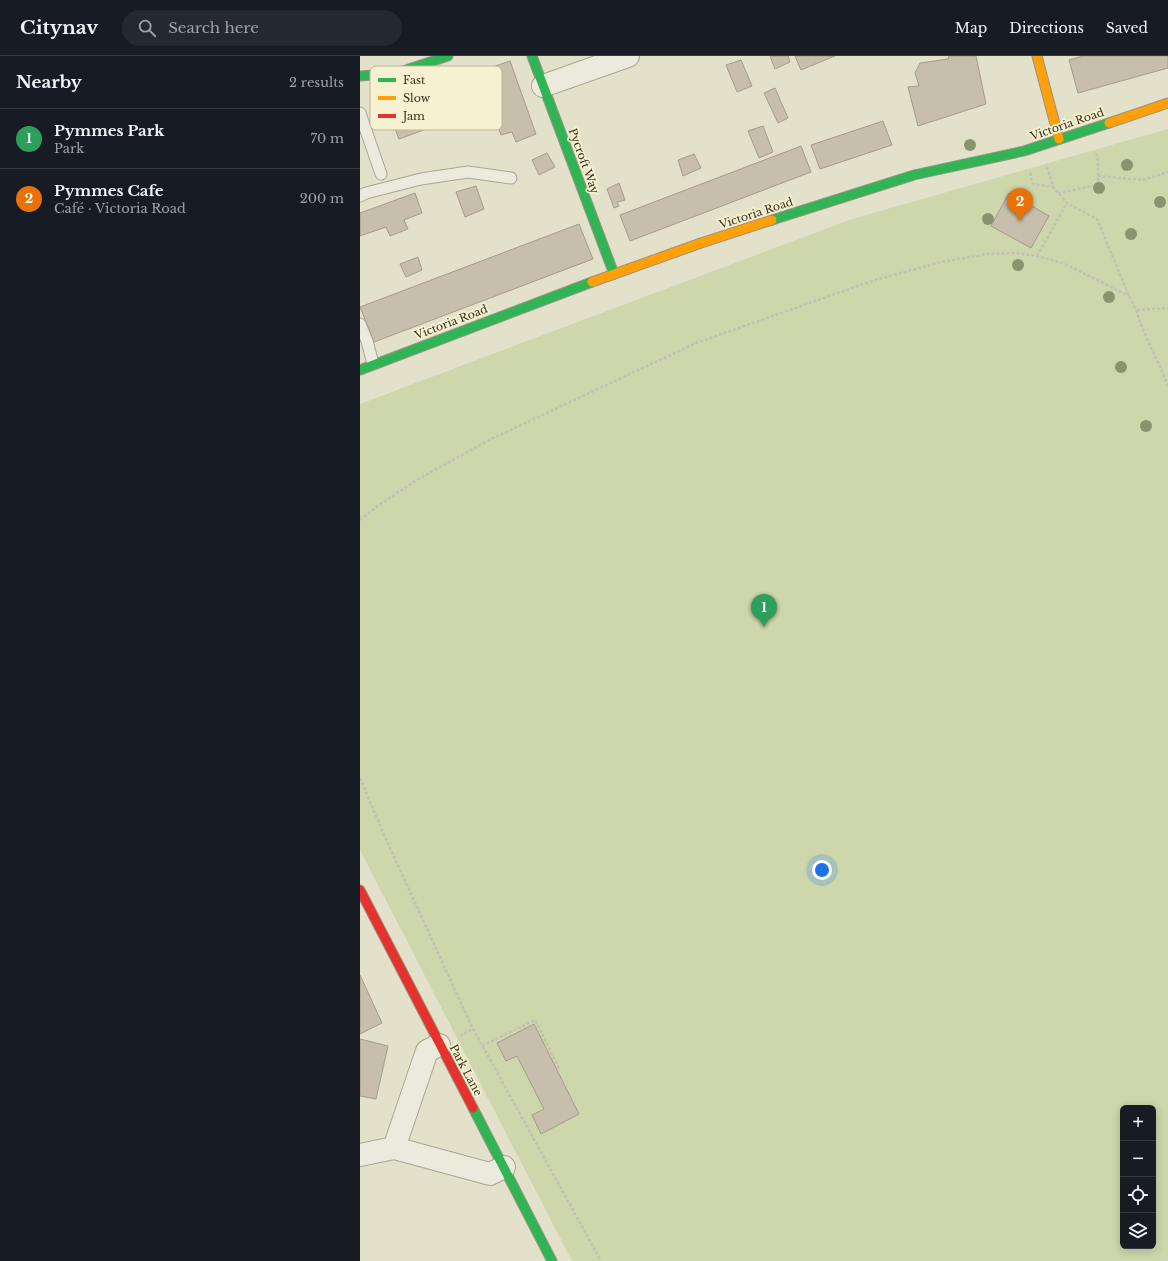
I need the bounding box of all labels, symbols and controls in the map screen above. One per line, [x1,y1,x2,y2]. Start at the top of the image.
search box [122,10,402,46]
text: Citynav [20,16,98,39]
icon: search [136,17,158,39]
text: Search here [168,18,259,37]
text: Map [955,19,987,37]
text: Directions [1009,19,1084,37]
text: Saved [1106,19,1148,37]
legend [370,66,502,130]
text: Nearby [16,72,82,93]
text: Fast [403,73,426,87]
text: 2 results [289,74,344,91]
text: Slow [403,91,431,105]
street label: Victoria Road [1027,105,1106,143]
text: Jam [401,109,425,123]
text: Pymmes Park [54,121,164,140]
street label: Pycroft Way [566,126,602,196]
text: 1 [26,130,32,147]
text: 70 m [311,130,344,147]
text: Park [54,140,84,157]
text: Pymmes Cafe [54,181,164,200]
pin: 2 [1007,188,1033,221]
text: 2 [25,190,33,207]
text: 200 m [300,190,344,207]
street label: Victoria Road [716,194,795,232]
text: Café · Victoria Road [54,200,186,217]
street label: Victoria Road [412,301,490,343]
pin: 1 [751,594,777,627]
your location [812,860,832,880]
street label: Park Lane [447,1042,485,1098]
map controls [1120,1105,1156,1249]
button: + [1120,1105,1156,1141]
button: − [1120,1141,1156,1177]
button: locate [1120,1177,1156,1213]
button: layers [1120,1213,1156,1249]

